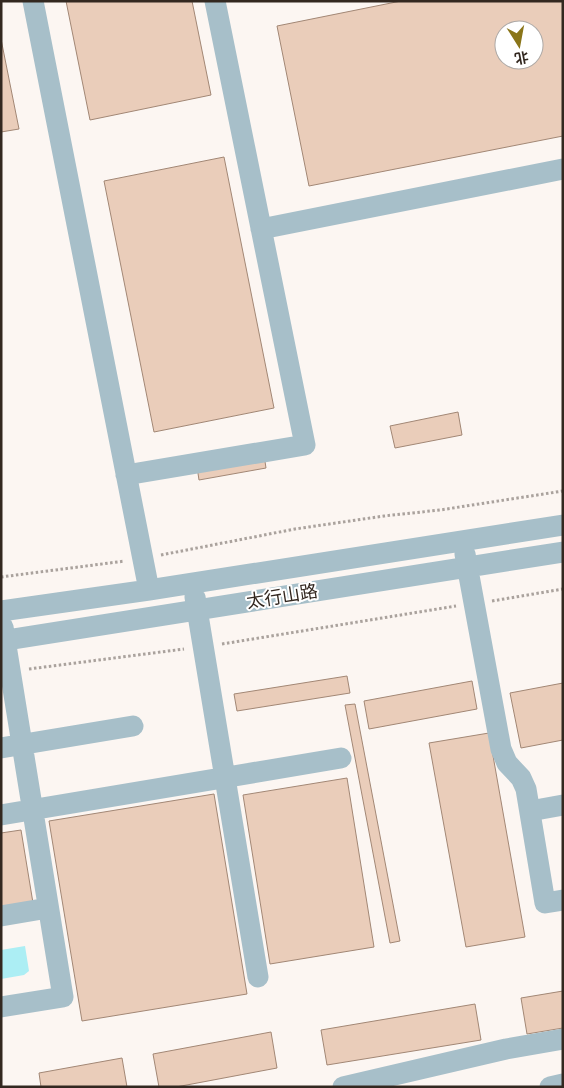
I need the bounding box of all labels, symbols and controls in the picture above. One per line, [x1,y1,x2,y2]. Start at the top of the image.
north arrow [494,20,544,70]
text: 北 [513,48,530,68]
street label: 太行山路 [245,579,319,613]

